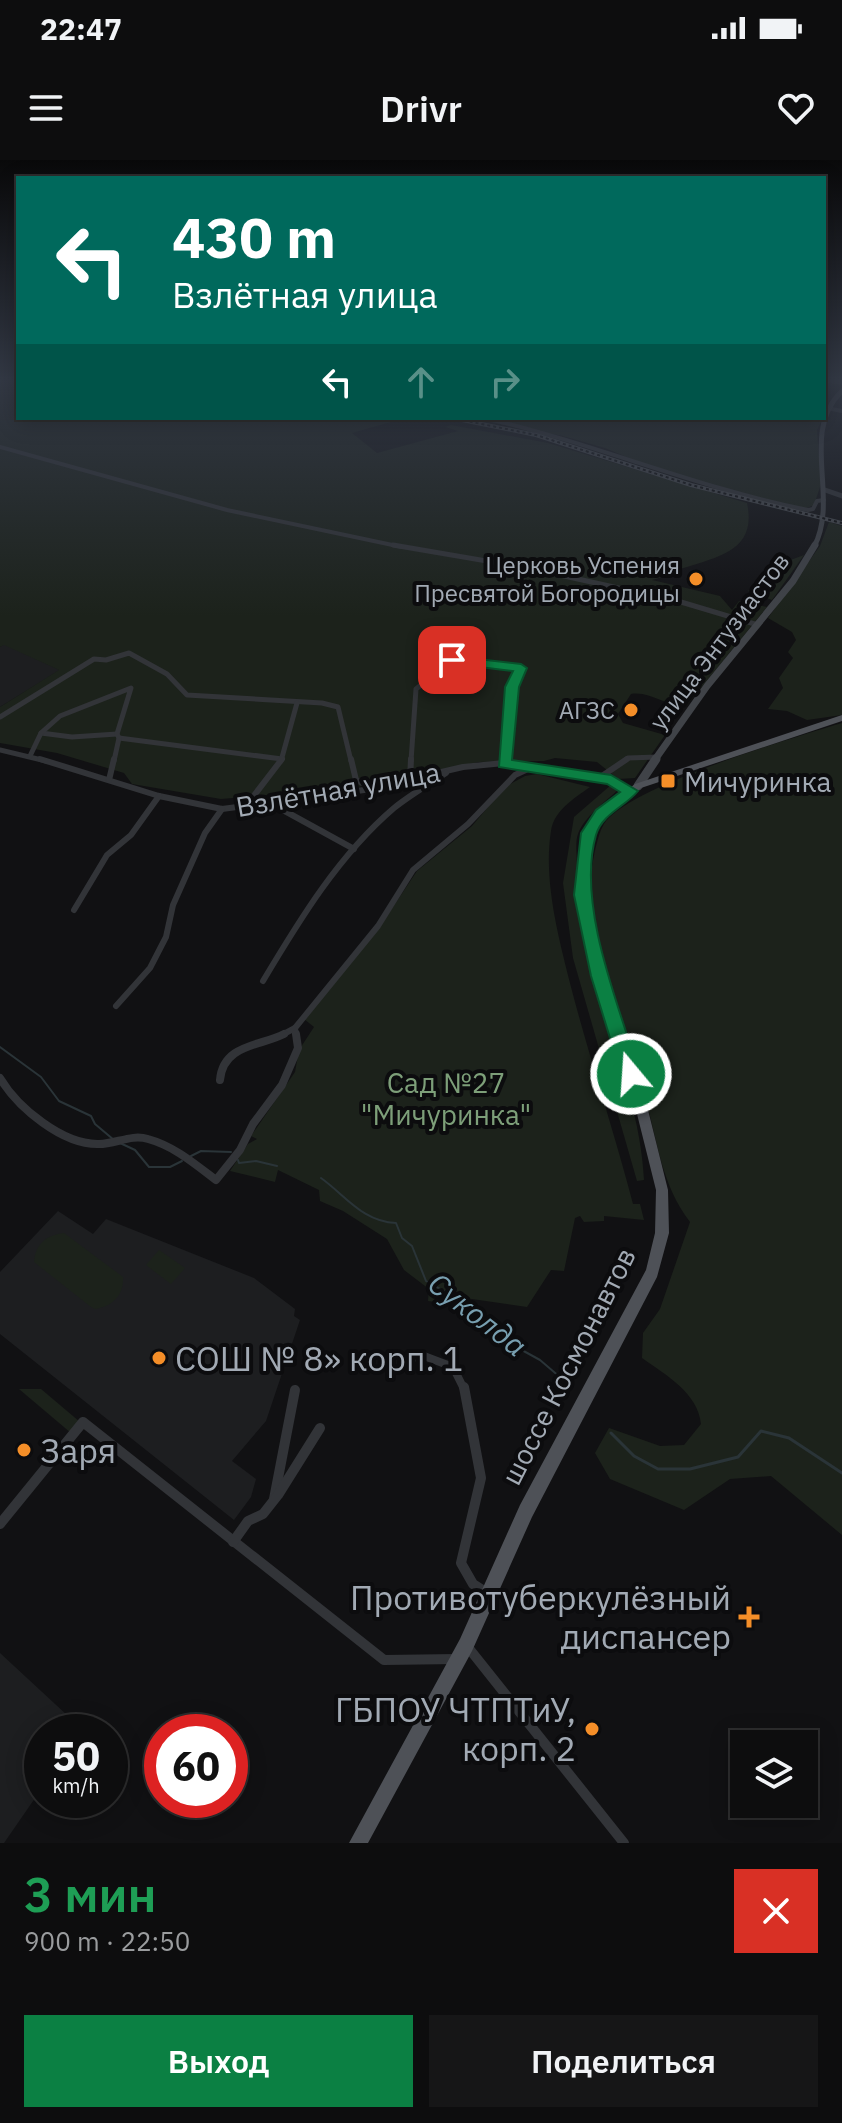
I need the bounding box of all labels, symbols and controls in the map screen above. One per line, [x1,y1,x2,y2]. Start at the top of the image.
text: 22:47 [40,9,122,48]
text: Drivr [380,85,462,132]
icon: menu [24,86,68,130]
icon: heart [774,86,818,130]
text: 430 m [172,201,336,273]
icon: left [40,208,144,312]
text: Взлётная улица [172,271,438,318]
icon: left [315,360,359,404]
icon: ahead [399,360,443,404]
icon: right [483,360,527,404]
street label: улица Энтузиастов [642,546,796,736]
place label: Церковь Успения Пресвятой Богородицы [414,549,680,609]
marker: Церковь Успения Пресвятой Богородицы [687,570,705,588]
pin [418,626,486,694]
icon: arrive [430,638,474,682]
place label: АГЗС [559,694,615,726]
marker: АГЗС [622,701,640,719]
street label: Взлётная улица [233,753,443,825]
place label: Мичуринка [684,763,832,800]
marker: Мичуринка [659,772,677,790]
position arrow [589,1032,673,1116]
park label: Сад №27 "Мичуринка" [361,1064,531,1133]
street label: шоссе Космонавтов [492,1241,644,1491]
water label: Суколда [421,1263,535,1365]
place label: СОШ № 8» корп. 1 [175,1336,463,1380]
marker: СОШ № 8» корп. 1 [150,1349,168,1367]
place label: Заря [40,1428,116,1472]
marker: Заря [15,1441,33,1459]
place label: Противотуберкулёзный диспансер [350,1575,731,1658]
marker: Противотуберкулёзный диспансер [738,1606,760,1628]
place label: ГБПОУ ЧТПТиУ, корп. 2 [335,1687,576,1770]
speed limit sign: 60 [144,1714,248,1818]
marker: ГБПОУ ЧТПТиУ, корп. 2 [583,1720,601,1738]
text: 50 [52,1730,100,1782]
map controls [730,1730,818,1818]
button: layers [730,1730,818,1818]
text: km/h [52,1772,100,1799]
text: 3 мин [24,1863,157,1925]
button: close [734,1869,818,1953]
text: 900 m · 22:50 [24,1924,190,1958]
button: Выход [24,2015,413,2107]
button: Поделиться [429,2015,818,2107]

